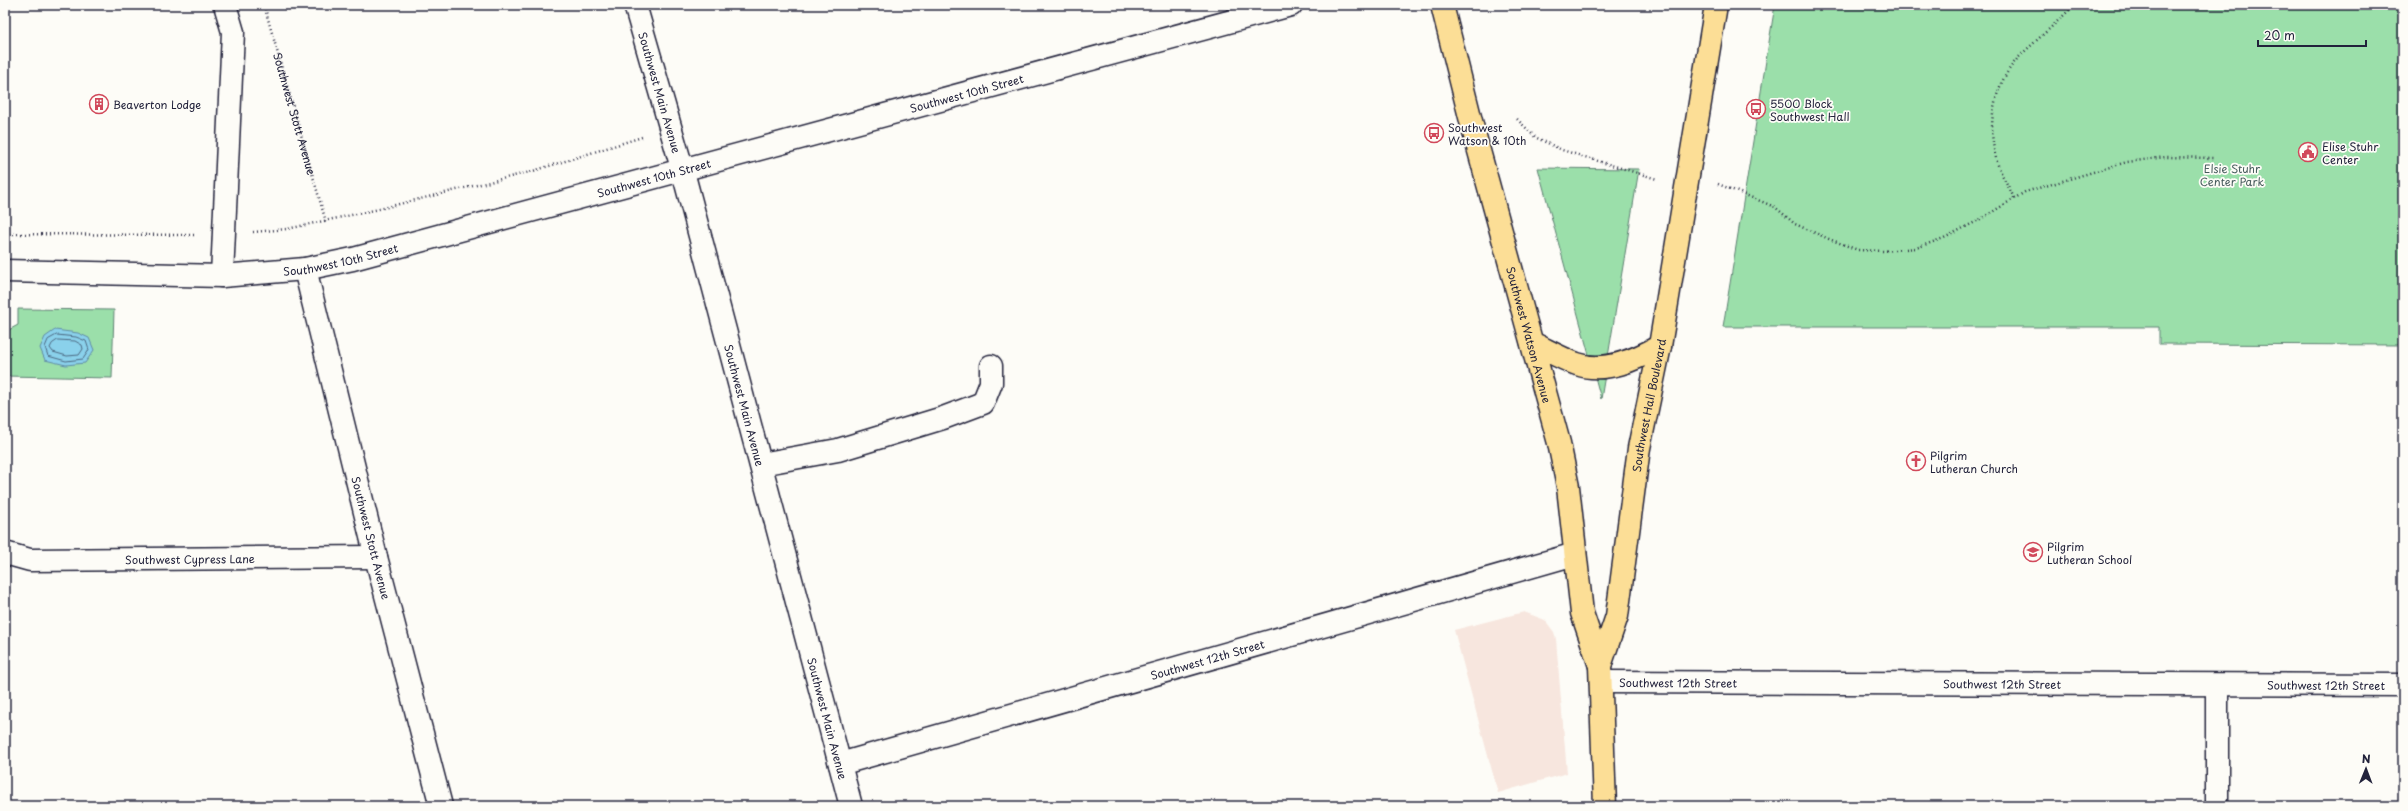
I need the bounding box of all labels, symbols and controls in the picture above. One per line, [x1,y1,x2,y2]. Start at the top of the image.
scale bar [2258,22,2366,48]
text: 20 m [2264,26,2295,44]
street label: Southwest Main Avenue [635,30,686,155]
street label: Southwest Stott Avenue [270,51,321,177]
street label: Southwest 10th Street [908,69,1026,116]
building icon: Beaverton Lodge [88,93,110,115]
place label: 5500 Block Southwest Hall [1770,95,1850,125]
place label: Beaverton Lodge [113,96,201,113]
bus stop icon: 5500 Block Southwest Hall [1745,98,1767,120]
place label: Southwest Watson & 10th [1448,119,1526,149]
bus stop icon: Southwest Watson & 10th [1423,122,1445,144]
place label: Elise Stuhr Center [2322,138,2379,168]
public building icon: Elise Stuhr Center [2297,141,2319,163]
street label: Southwest 10th Street [595,154,713,201]
park label: Elsie Stuhr Center Park [2200,160,2265,190]
street label: Southwest 10th Street [282,239,400,279]
street label: Southwest Watson Avenue [1503,264,1556,405]
street label: Southwest Hall Boulevard [1627,337,1670,473]
street label: Southwest Main Avenue [721,342,769,468]
place label: Pilgrim Lutheran Church [1930,447,2018,477]
church icon: Pilgrim Lutheran Church [1905,450,1927,472]
street label: Southwest Stott Avenue [348,475,395,601]
place label: Pilgrim Lutheran School [2047,538,2132,568]
school or university icon: Pilgrim Lutheran School [2022,541,2044,563]
street label: Southwest Cypress Lane [125,550,255,568]
street label: Southwest 12th Street [1148,635,1267,683]
street label: Southwest Main Avenue [804,656,852,781]
street label: Southwest 12th Street [1619,674,1737,691]
street label: Southwest 12th Street [1943,675,2061,692]
street label: Southwest 12th Street [2267,676,2385,693]
north arrow [2346,749,2386,789]
text: N [2362,750,2371,767]

